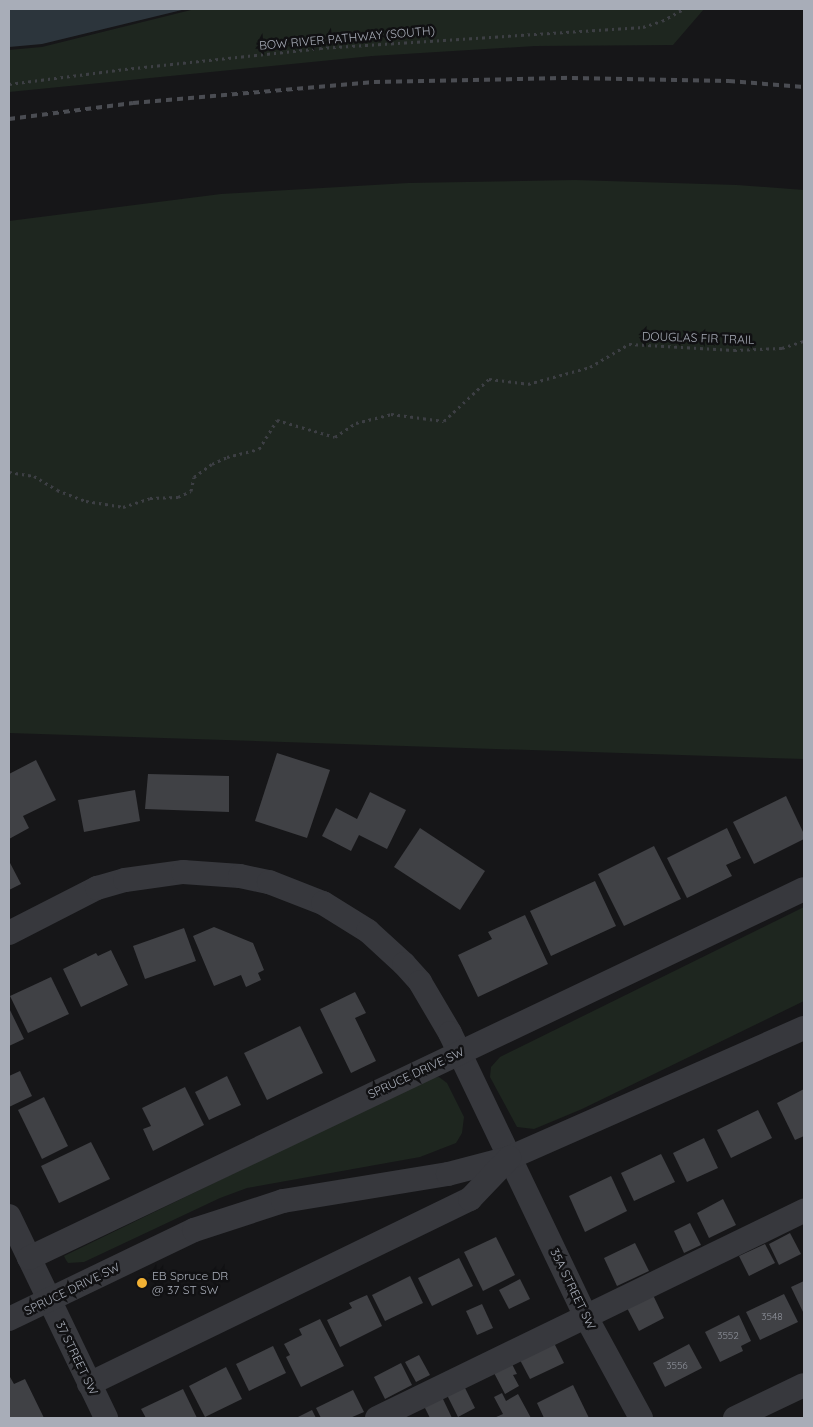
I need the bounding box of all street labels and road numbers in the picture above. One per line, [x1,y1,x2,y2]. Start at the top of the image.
street label: BOW RIVER PATHWAY (SOUTH) [258,23,436,53]
street label: DOUGLAS FIR TRAIL [642,329,754,347]
street label: SPRUCE DRIVE SW [366,1044,466,1102]
street label: 35A STREET SW [547,1246,599,1332]
street label: SPRUCE DRIVE SW [22,1260,122,1318]
street label: 37 STREET SW [53,1319,101,1397]

